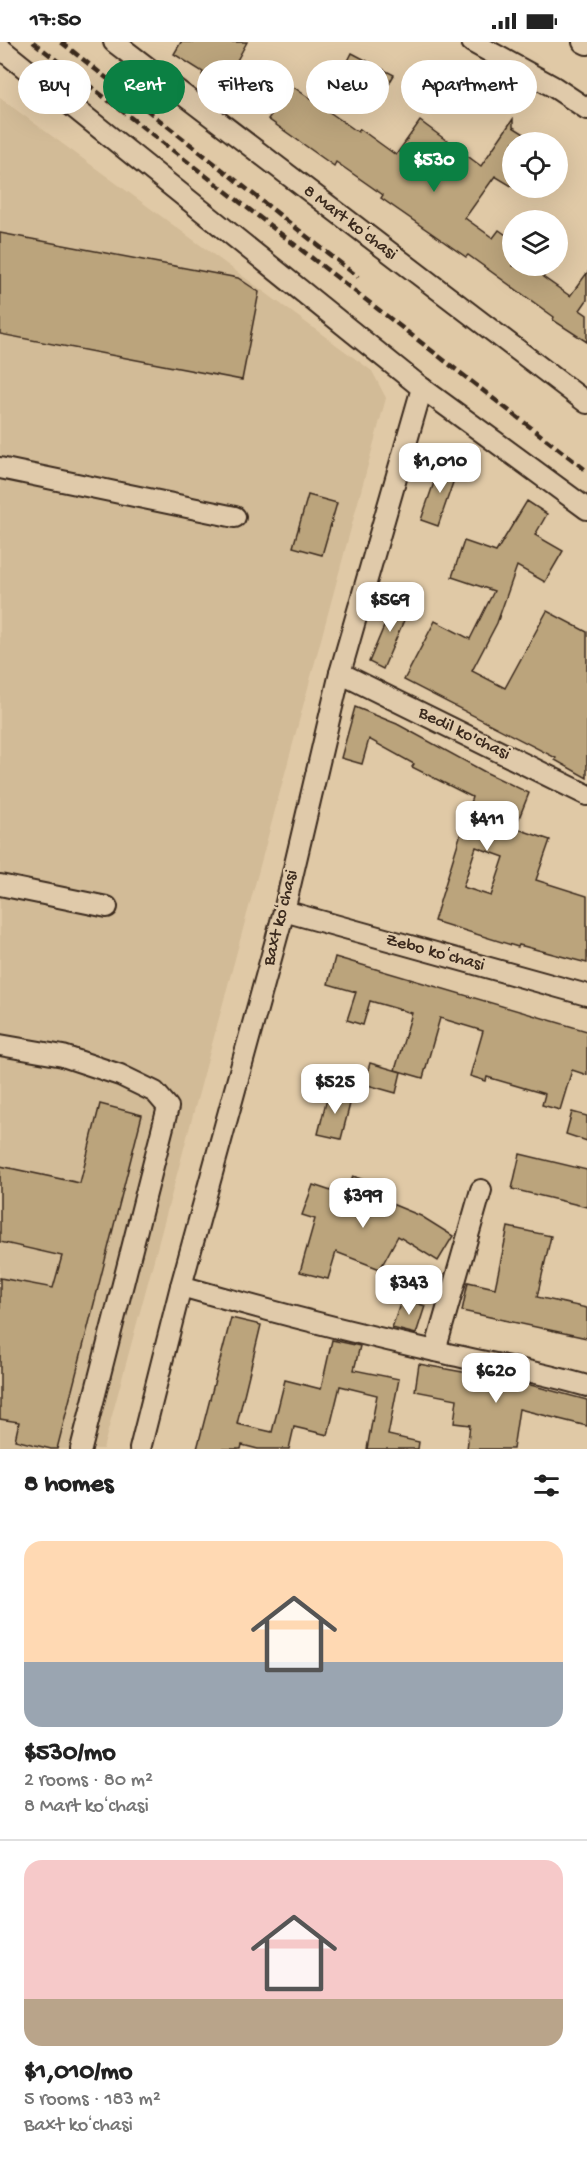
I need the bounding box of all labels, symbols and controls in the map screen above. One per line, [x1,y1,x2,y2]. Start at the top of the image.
text: 17:50 [30,8,81,34]
chip: Buy [18,60,91,114]
chip: Rent [103,60,185,114]
chip: Filters [197,60,294,114]
chip: New [306,60,389,114]
chip: Apartment [401,60,537,114]
map controls [502,132,568,276]
button: locate [502,132,568,198]
pin: $530 [398,142,470,193]
text: $530 [413,150,455,173]
street label: 8 Mart koʻchasi [299,181,401,265]
button: layers [502,210,568,276]
pin: $1,010 [391,443,489,494]
text: $1,010 [413,451,467,474]
pin: $569 [354,582,426,633]
text: $569 [370,590,410,613]
street label: Bedil ko'chasi [414,702,513,765]
pin: $411 [451,801,523,852]
text: $411 [470,809,504,832]
street label: Baxt koʻchasi [259,868,303,969]
street label: Zebo koʻchasi [383,930,487,976]
pin: $525 [299,1064,371,1115]
text: $525 [315,1072,355,1095]
pin: $399 [327,1178,399,1229]
text: $399 [343,1186,383,1209]
pin: $343 [373,1265,445,1316]
text: $343 [389,1273,429,1296]
pin: $620 [460,1353,532,1404]
text: $620 [476,1361,516,1384]
icon: filters [530,1469,563,1502]
text: 8 homes [24,1470,113,1501]
icon: home [240,1580,348,1688]
text: $530/mo [24,1739,116,1770]
text: 2 rooms · 80 m² [24,1770,153,1793]
text: 8 Mart koʻchasi [24,1796,149,1819]
icon: home [240,1899,348,2007]
text: $1,010/mo [24,2058,133,2089]
text: 5 rooms · 183 m² [24,2089,161,2112]
text: Baxt koʻchasi [24,2115,133,2138]

